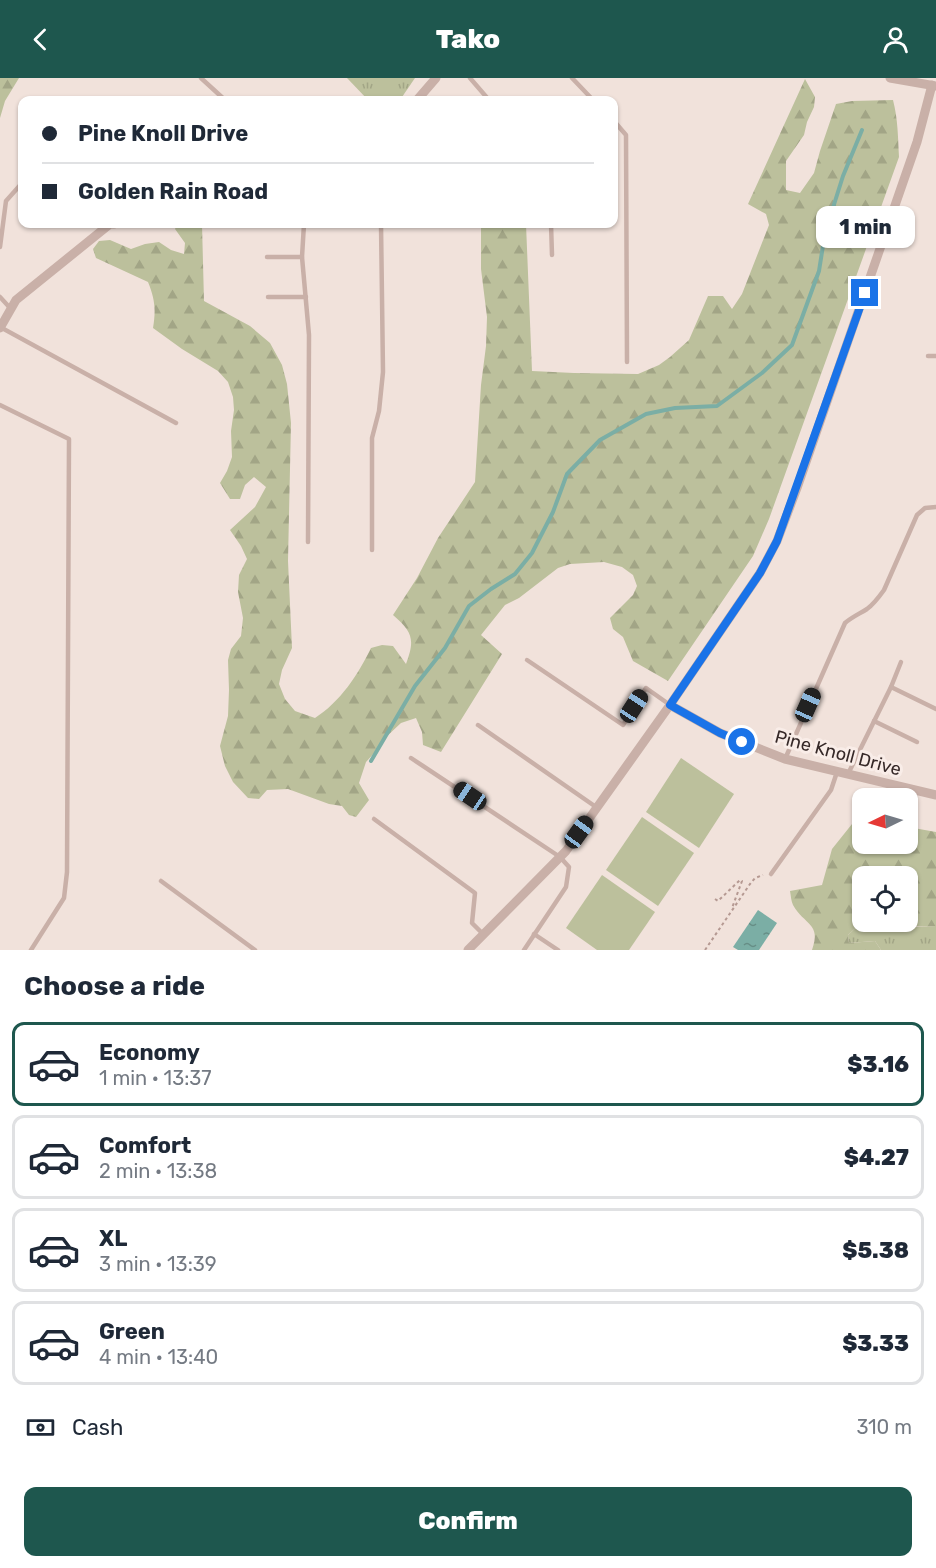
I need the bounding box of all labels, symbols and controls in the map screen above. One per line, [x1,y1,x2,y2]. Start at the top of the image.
icon: back [24,23,57,56]
text: Tako [436,23,500,55]
icon: person [879,23,912,56]
text: Pine Knoll Drive [78,120,248,147]
text: Golden Rain Road [78,178,268,205]
callout: 1 min [816,206,914,248]
text: 1 min [839,215,892,239]
route end [851,279,878,306]
car [792,685,824,725]
car [617,686,651,726]
street label: Pine Knoll Drive [772,726,904,780]
route start [728,728,755,755]
car [450,778,490,814]
north arrow [852,788,918,854]
map controls [852,788,918,932]
car [561,812,597,852]
button: locate [852,866,918,932]
text: Choose a ride [24,970,205,1002]
icon: car [27,1037,81,1091]
text: Economy [99,1039,200,1066]
text: $3.16 [847,1051,909,1078]
text: 1 min · 13:37 [99,1066,212,1090]
icon: car [27,1130,81,1184]
text: Comfort [99,1132,191,1159]
text: $4.27 [844,1144,909,1171]
text: 2 min · 13:38 [99,1159,217,1183]
icon: car [27,1223,81,1277]
text: XL [99,1225,127,1252]
text: $5.38 [842,1237,909,1264]
text: 3 min · 13:39 [99,1252,217,1276]
icon: car [27,1316,81,1370]
text: Green [99,1318,165,1345]
text: $3.33 [842,1330,909,1357]
text: 4 min · 13:40 [99,1345,218,1369]
icon: cash [24,1411,57,1444]
text: Cash [72,1414,123,1441]
text: 310 m [856,1415,912,1439]
button: Confirm [24,1487,912,1556]

